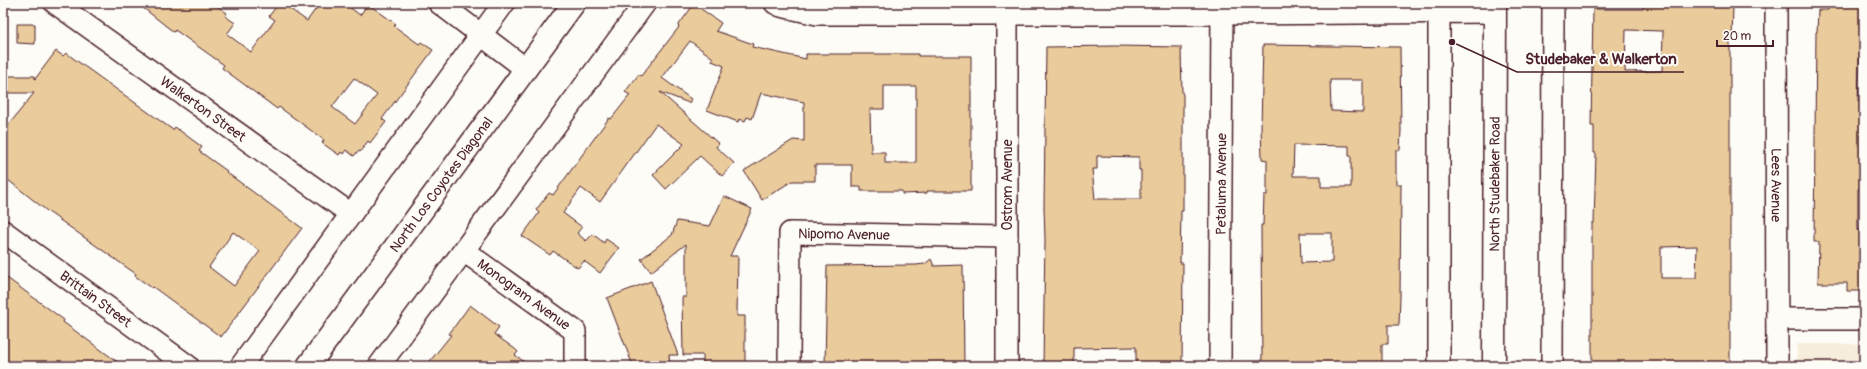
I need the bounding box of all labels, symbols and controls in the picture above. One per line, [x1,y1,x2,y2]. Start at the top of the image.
scale bar [1717,22,1773,48]
text: 20 m [1723,29,1752,44]
callout: Studebaker & Walkerton [1517,45,1684,72]
text: Studebaker & Walkerton [1525,50,1677,69]
street label: Walkerton Street [157,72,250,145]
street label: North Los Coyotes Diagonal [386,113,496,256]
street label: North Studebaker Road [1486,116,1503,252]
street label: Petaluma Avenue [1212,133,1230,235]
street label: Ostrom Avenue [999,139,1016,231]
street label: Lees Avenue [1768,148,1785,222]
street label: Nipomo Avenue [798,225,890,243]
street label: Monogram Avenue [474,255,574,333]
street label: Brittain Street [57,267,135,331]

